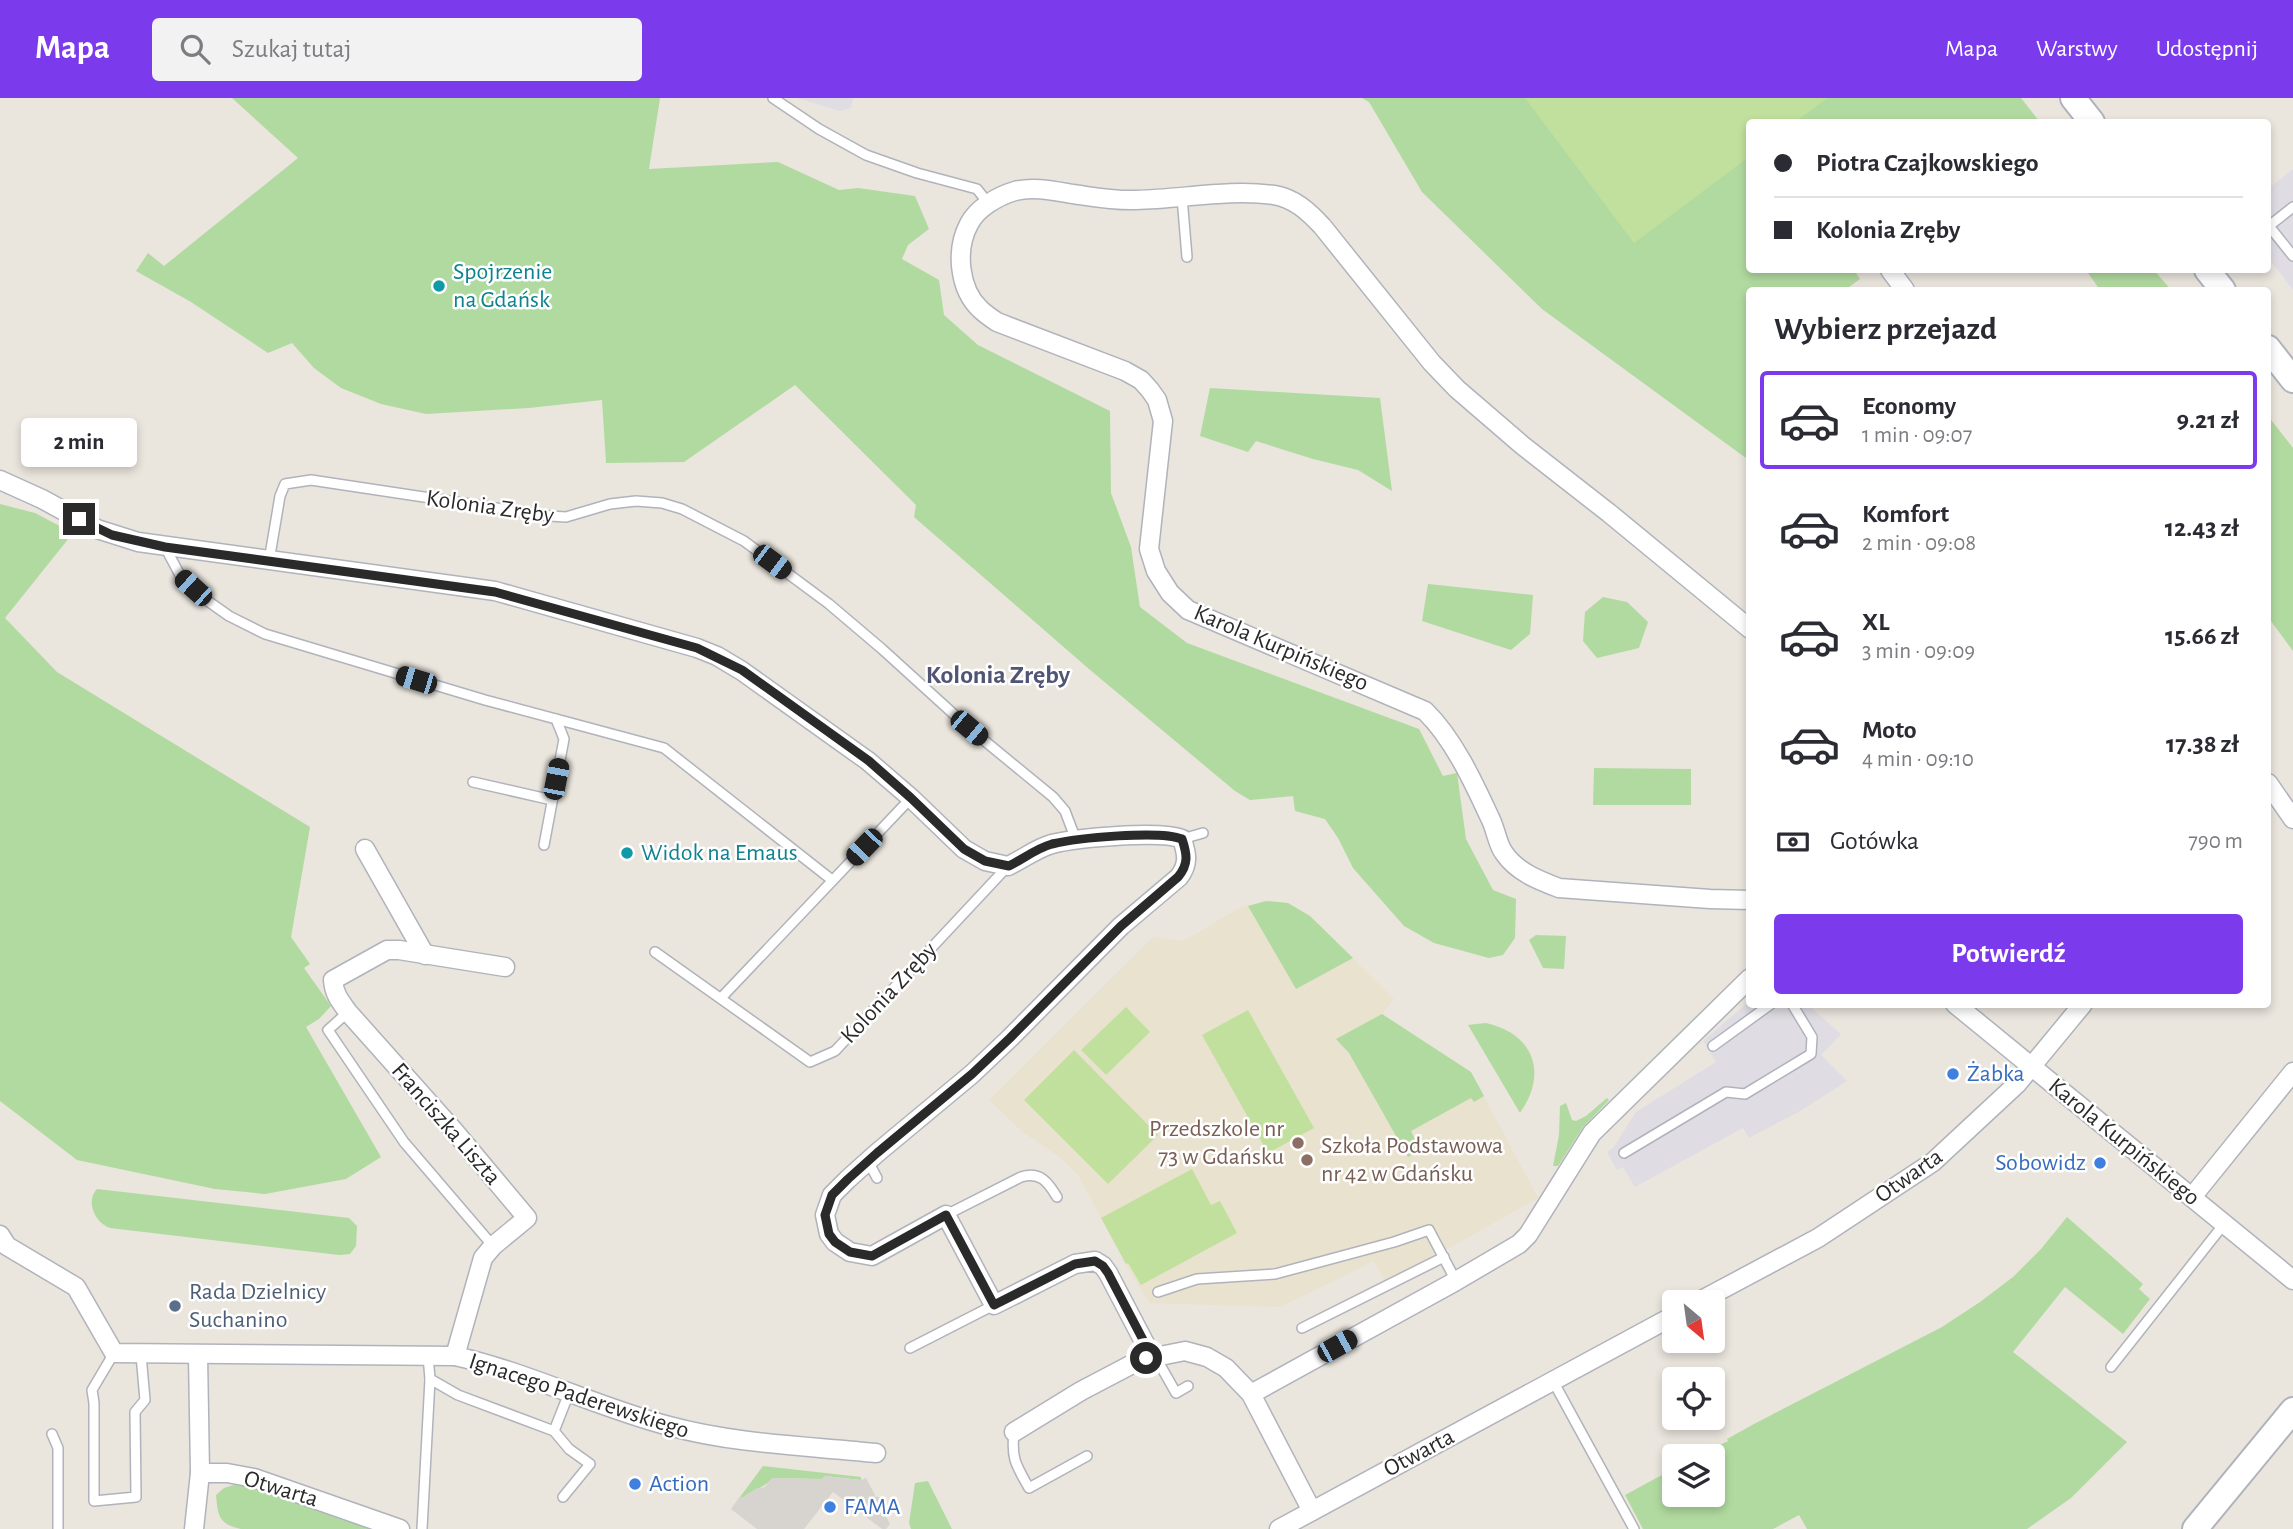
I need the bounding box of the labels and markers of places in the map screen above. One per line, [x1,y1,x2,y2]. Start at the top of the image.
place label: Spojrzenie na Gdańsk [453,260,552,312]
marker: Spojrzenie na Gdańsk [431,278,447,294]
place label: Widok na Emaus [641,841,798,865]
marker: Widok na Emaus [619,845,635,861]
place label: Żabka [1967,1061,2025,1086]
marker: Żabka [1945,1066,1961,1082]
place label: Przedszkole nr 73 w Gdańsku [1149,1117,1284,1169]
place label: Szkoła Podstawowa nr 42 w Gdańsku [1321,1134,1503,1186]
marker: Przedszkole nr 73 w Gdańsku [1290,1135,1306,1151]
place label: Sobowidz [1995,1151,2086,1175]
marker: Szkoła Podstawowa nr 42 w Gdańsku [1299,1152,1315,1168]
marker: Sobowidz [2092,1155,2108,1171]
place label: Rada Dzielnicy Suchanino [189,1280,326,1332]
marker: Rada Dzielnicy Suchanino [167,1298,183,1314]
place label: Action [649,1472,709,1496]
marker: Action [627,1476,643,1492]
place label: FAMA [844,1495,901,1519]
marker: FAMA [822,1499,838,1515]

